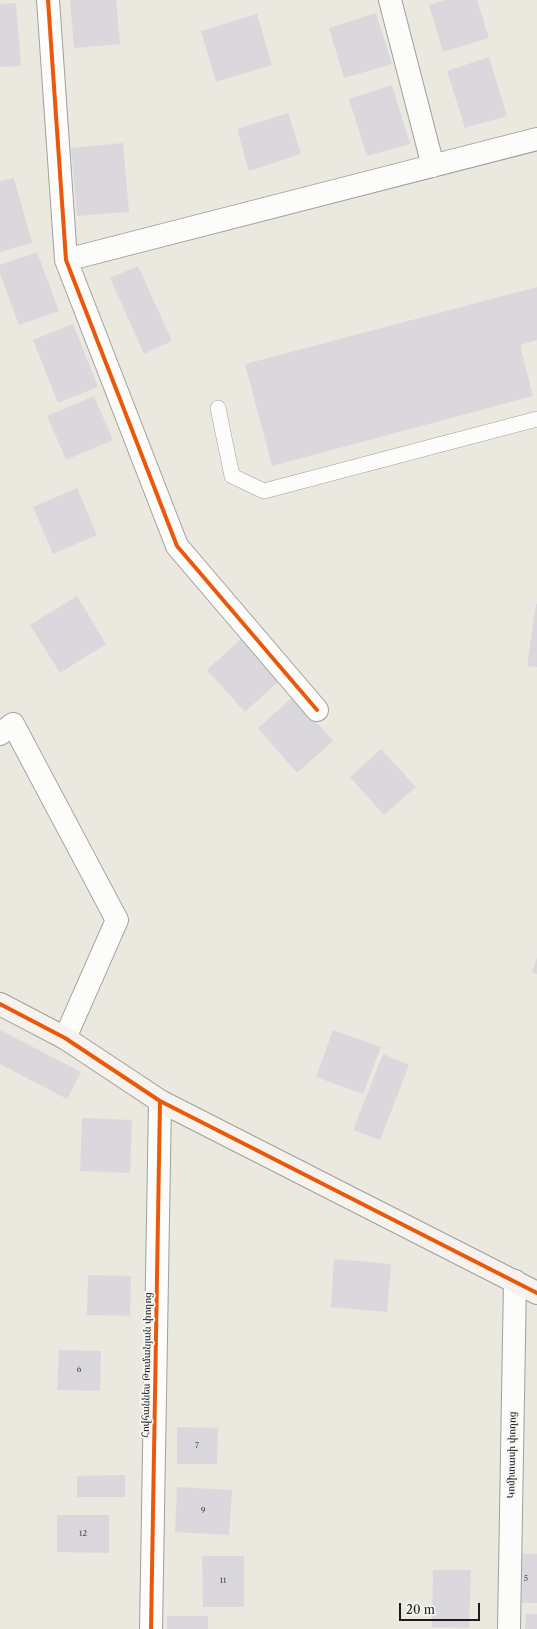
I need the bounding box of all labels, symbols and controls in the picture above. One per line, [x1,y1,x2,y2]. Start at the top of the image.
street label: Հովհաննես Թումանյան փողոց [140,1292,154,1438]
house number: 6 [77,1365,81,1375]
street label: Կոմիտասի փողոց [505,1412,519,1498]
house number: 7 [195,1441,199,1451]
house number: 9 [201,1506,205,1516]
house number: 12 [79,1529,87,1539]
house number: 5 [524,1574,528,1584]
house number: 11 [220,1576,226,1586]
scale bar [401,1595,482,1621]
text: 20 m [406,1602,435,1617]

